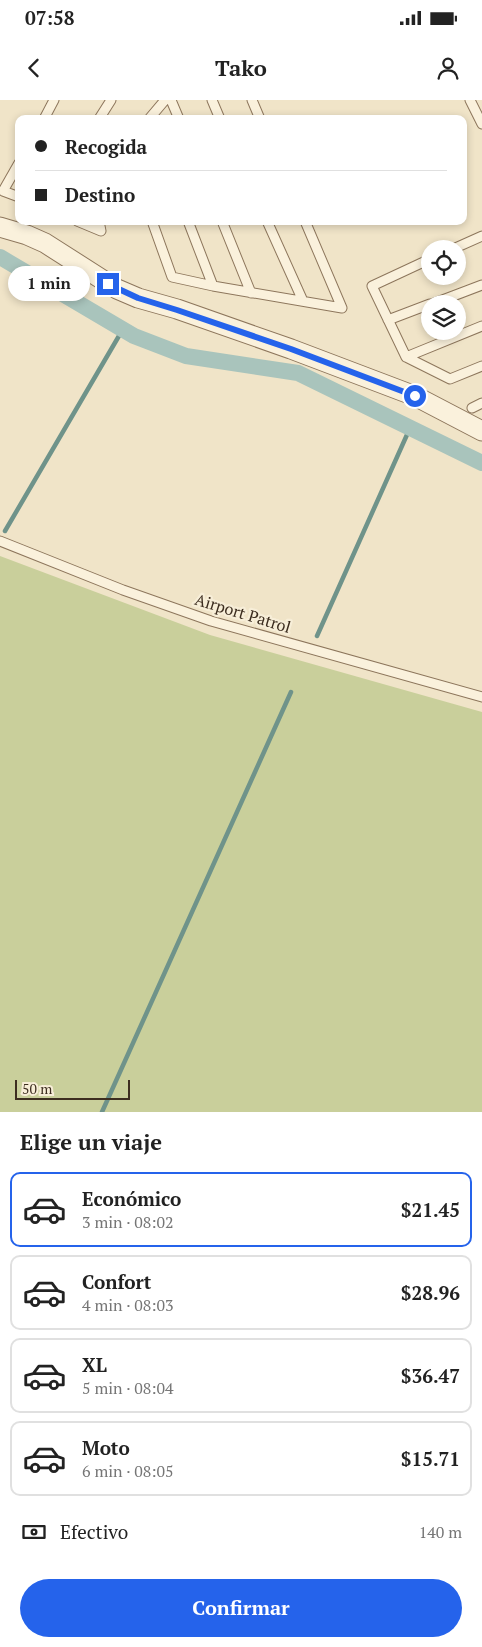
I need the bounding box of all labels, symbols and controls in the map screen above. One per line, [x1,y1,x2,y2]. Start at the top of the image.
text: 07:58 [25,5,74,30]
text: Tako [215,53,267,82]
icon: back [20,54,48,82]
icon: person [434,54,462,82]
text: Recogida [65,134,147,159]
text: Destino [65,182,135,207]
map controls [421,240,466,340]
button: locate [421,240,466,285]
callout: 1 min [8,266,90,302]
text: 1 min [27,272,71,294]
route end [97,273,119,295]
button: layers [421,295,466,340]
route start [404,385,426,407]
street label: Airport Patrol [192,588,294,638]
scale bar [15,1077,130,1100]
text: 50 m [22,1079,52,1098]
text: Elige un viaje [20,1127,162,1156]
text: Económico [82,1186,181,1211]
icon: car [22,1187,67,1232]
text: $21.45 [401,1197,460,1222]
text: 3 min · 08:02 [82,1211,174,1233]
text: Confort [82,1269,151,1294]
icon: car [22,1270,67,1315]
text: $28.96 [401,1280,460,1305]
text: 4 min · 08:03 [82,1294,174,1316]
text: XL [82,1352,107,1377]
icon: car [22,1353,67,1398]
text: $36.47 [401,1363,460,1388]
text: 5 min · 08:04 [82,1377,174,1399]
text: Moto [82,1435,130,1460]
icon: car [22,1436,67,1481]
text: $15.71 [401,1446,460,1471]
text: 6 min · 08:05 [82,1460,174,1482]
icon: cash [20,1518,48,1546]
text: Efectivo [60,1519,128,1544]
text: 140 m [419,1521,462,1543]
button: Confirmar [20,1579,462,1637]

